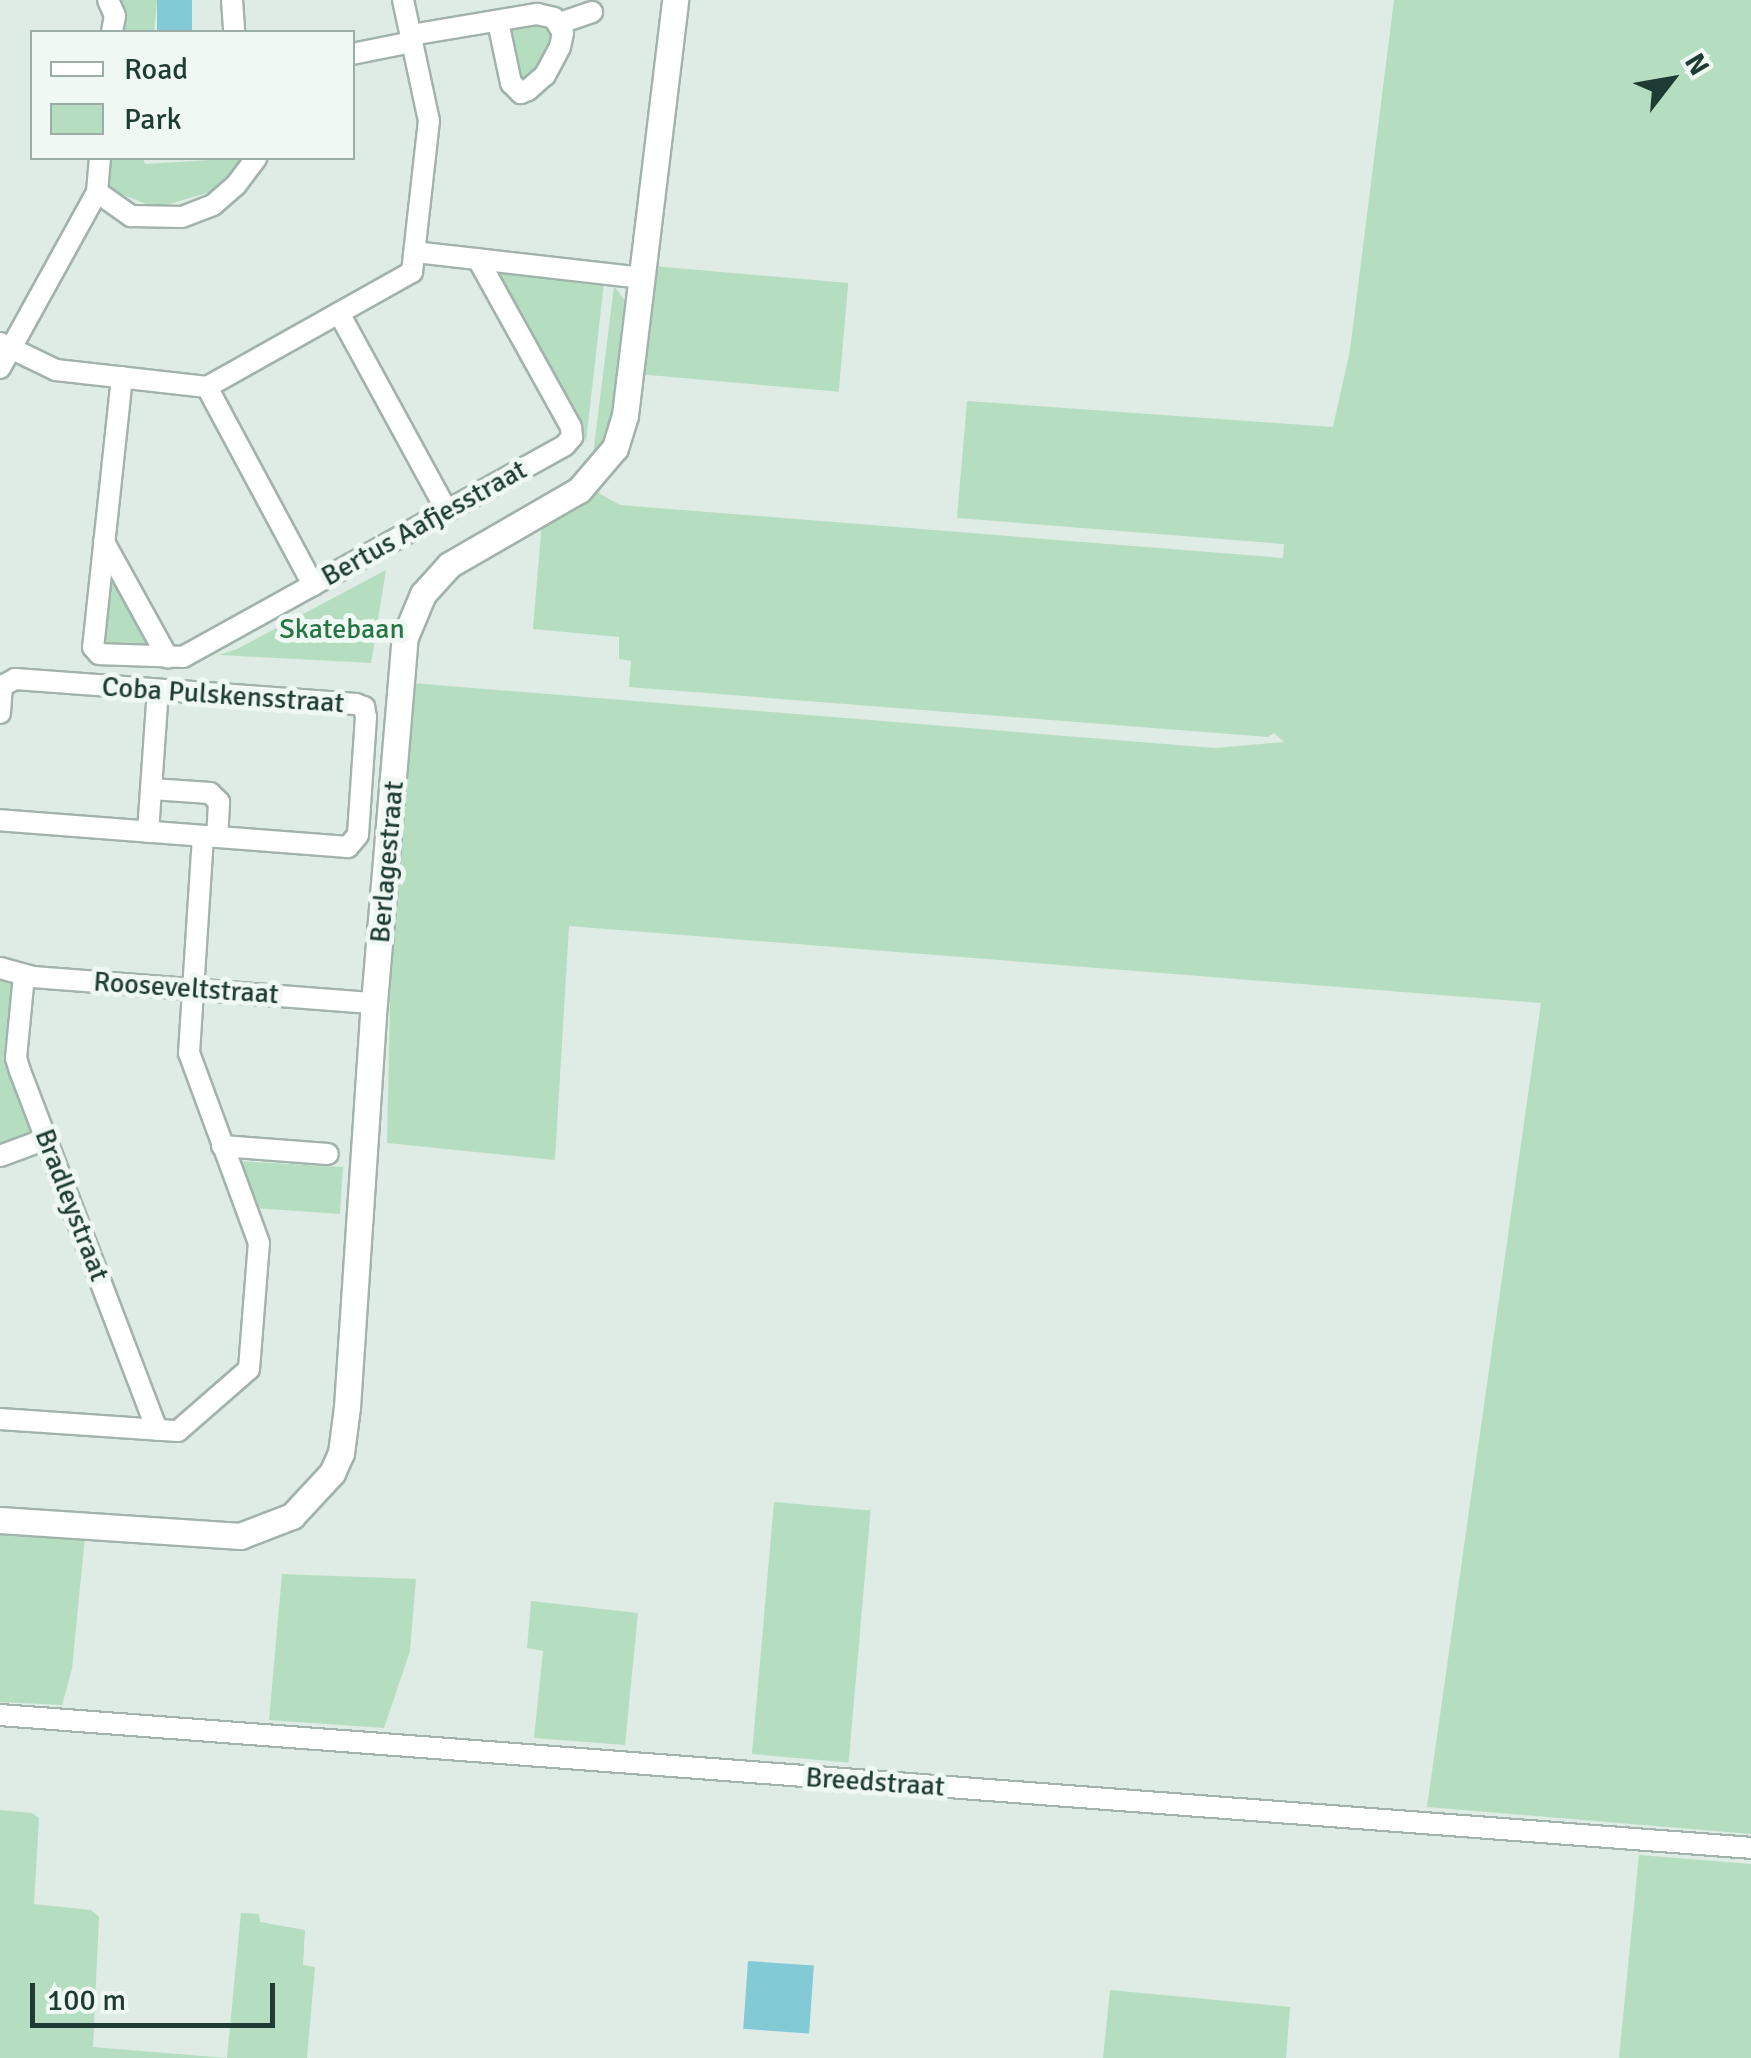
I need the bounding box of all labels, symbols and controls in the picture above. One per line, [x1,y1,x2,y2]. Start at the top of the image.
legend [30,30,355,160]
north arrow [1621,30,1721,130]
text: N [1677,47,1716,82]
text: Road [124,51,188,88]
text: Park [124,101,182,138]
street label: Bertus Aafjesstraat [316,453,532,593]
park label: Skatebaan [279,612,405,646]
street label: Coba Pulskensstraat [101,670,345,720]
street label: Berlagestraat [363,780,411,944]
street label: Rooseveltstraat [92,965,280,1011]
street label: Bradleystraat [28,1124,116,1286]
street label: Breedstraat [804,1760,946,1804]
scale bar [35,1963,280,2025]
text: 100 m [47,1982,126,2019]

